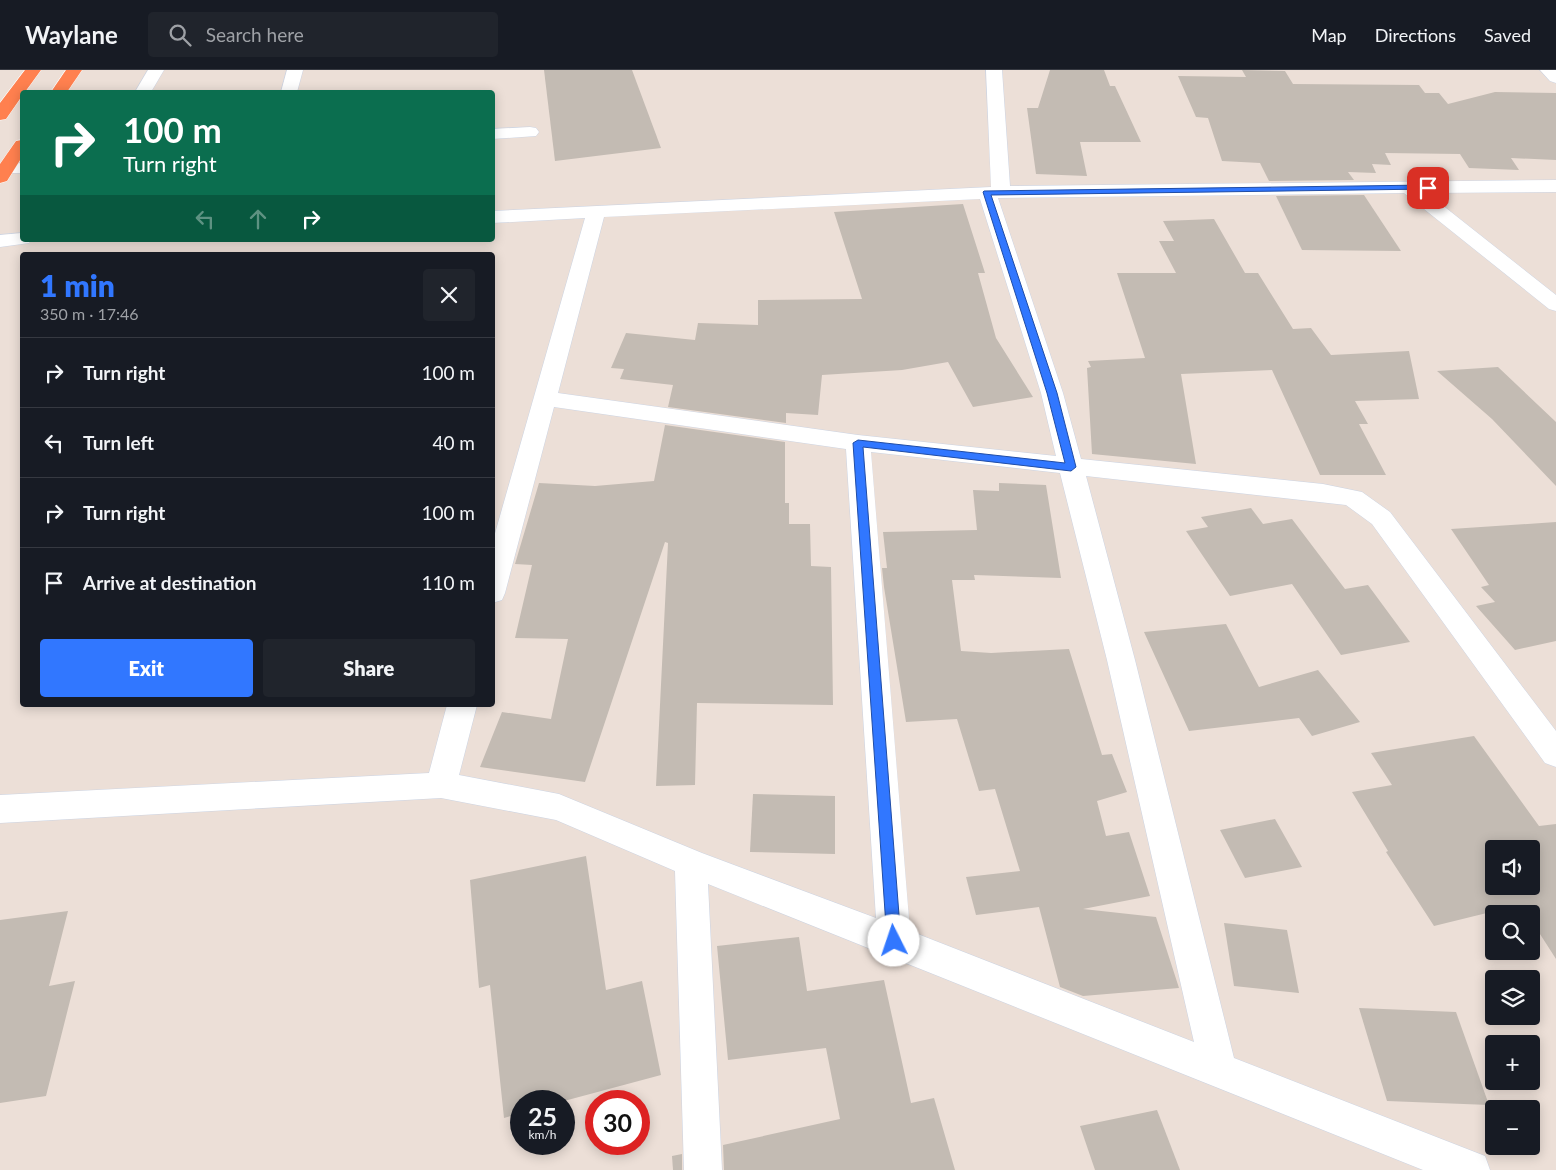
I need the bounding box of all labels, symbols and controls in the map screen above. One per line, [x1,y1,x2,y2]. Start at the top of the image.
search box [148,12,498,57]
text: Waylane [25,20,118,49]
icon: search [166,21,194,49]
text: Search here [206,23,304,46]
text: Map [1311,24,1347,46]
text: Directions [1375,24,1456,46]
text: Saved [1484,24,1531,46]
text: 100 m [123,108,222,150]
icon: right [40,110,105,175]
text: Turn right [123,150,217,177]
pin [1407,167,1449,209]
icon: arrive [1414,174,1442,202]
icon: left [191,205,219,233]
icon: ahead [244,205,272,233]
icon: right [297,205,325,233]
text: 1 min [40,267,115,303]
button: close [423,269,475,321]
text: 350 m · 17:46 [40,304,139,323]
icon: right [40,359,68,387]
text: Turn right [83,361,165,384]
text: 100 m [421,361,475,384]
icon: left [40,429,68,457]
text: Turn left [83,431,154,454]
text: 40 m [432,431,475,454]
icon: right [40,499,68,527]
text: Turn right [83,501,165,524]
text: 100 m [421,501,475,524]
icon: arrive [40,569,68,597]
text: Arrive at destination [83,571,256,594]
text: 110 m [421,571,475,594]
button: Exit [40,639,253,697]
button: Share [263,639,475,697]
map controls [1485,840,1540,1155]
button: sound [1485,840,1540,895]
button: search [1485,905,1540,960]
position arrow [867,914,919,966]
button: layers [1485,970,1540,1025]
button: + [1485,1035,1540,1090]
speed limit sign: 30 [585,1090,650,1155]
button: − [1485,1100,1540,1155]
text: 25 [528,1101,557,1131]
text: km/h [528,1127,557,1142]

